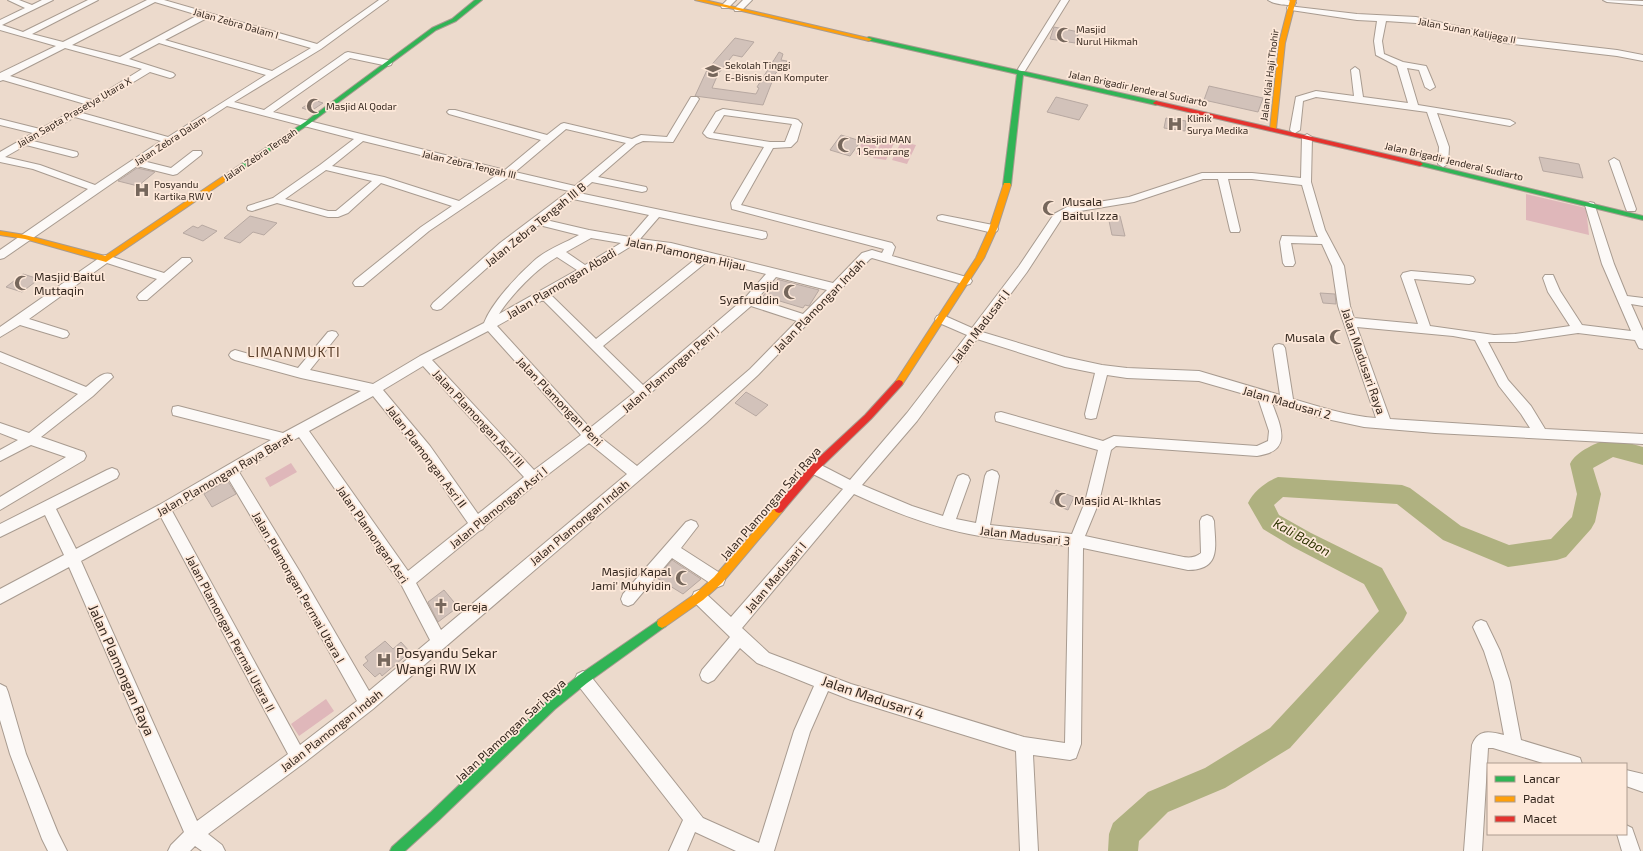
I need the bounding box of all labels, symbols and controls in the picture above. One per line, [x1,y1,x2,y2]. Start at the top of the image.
street label: Jalan Zebra Dalam I [192,5,280,41]
street label: Jalan Sunan Kalijaga II [1417,15,1517,45]
place label: Masjid Nurul Hikmah [1076,23,1138,47]
mosque icon: Masjid Nurul Hikmah [1055,26,1073,44]
street label: Jalan Kiai Haji Thohir [1257,28,1281,122]
place label: Sekolah Tinggi E-Bisnis dan Komputer [725,59,829,83]
school or university icon: Sekolah Tinggi E-Bisnis dan Komputer [704,62,722,80]
street label: Jalan Brigadir Jenderal Sudiarto [1067,67,1209,109]
street label: Jalan Sapta Prasetya Utara X [15,74,133,150]
mosque icon: Masjid Al Qodar [305,97,323,115]
place label: Masjid Al Qodar [326,100,397,112]
street label: Jalan Zebra Dalam [132,112,208,168]
place label: Klinik Surya Medika [1187,112,1248,136]
hospital icon: Klinik Surya Medika [1166,115,1184,133]
street label: Jalan Zebra Tengah [221,125,299,183]
place label: Masjid MAN 1 Semarang [857,133,911,157]
mosque icon: Masjid MAN 1 Semarang [836,136,854,154]
street label: Jalan Brigadir Jenderal Sudiarto [1384,139,1525,183]
street label: Jalan Zebra Tengah III [421,147,517,181]
place label: Posyandu Kartika RW V [154,178,212,202]
street label: Jalan Zebra Tengah III B [482,179,588,269]
hospital icon: Posyandu Kartika RW V [133,181,151,199]
place label: Musala Baitul Izza [1062,194,1118,222]
mosque icon: Musala Baitul Izza [1041,199,1059,217]
street label: Jalan Plamongan Hijau [625,233,747,274]
street label: Jalan Plamongan Abadi [504,245,618,321]
street label: Jalan Plamongan Indah [770,255,868,355]
place label: Masjid Baitul Muttaqin [34,269,105,297]
mosque icon: Masjid Baitul Muttaqin [13,274,31,292]
place label: Masjid Syafruddin [720,278,779,306]
mosque icon: Masjid Syafruddin [782,283,800,301]
street label: Jalan Madusari I [948,287,1012,365]
street label: Jalan Madusari Raya [1339,306,1389,416]
street label: Jalan Plamongan Peni I [619,323,721,415]
mosque icon: Musala [1328,328,1346,346]
place label: Musala [1285,330,1325,344]
district label: LIMANMUKTI [247,343,341,360]
street label: Jalan Plamongan Peni [514,354,606,448]
street label: Jalan Plamongan Asri III [430,366,528,470]
street label: Jalan Madusari 2 [1241,383,1333,421]
street label: Jalan Plamongan Asri II [384,402,470,510]
street label: Jalan Plamongan Raya Barat [154,429,295,519]
street label: Jalan Plamongan Sari Raya [717,443,823,563]
street label: Jalan Plamongan Asri I [446,463,550,551]
street label: Jalan Plamongan Indah [526,476,632,568]
street label: Jalan Plamongan Asri [334,482,412,586]
mosque icon: Masjid Al-Ikhlas [1053,491,1071,509]
place label: Masjid Al-Ikhlas [1074,493,1161,508]
street label: Jalan Plamongan Permai Utara I [250,509,348,665]
water label: Kali Babon [1271,515,1333,559]
street label: Jalan Madusari 3 [979,522,1071,548]
street label: Jalan Madusari I [741,539,809,615]
street label: Jalan Plamongan Permai Utara II [184,552,278,714]
place label: Masjid Kapal Jami' Muhyidin [591,564,671,592]
mosque icon: Masjid Kapal Jami' Muhyidin [674,569,692,587]
church icon: Gereja [432,597,450,615]
place label: Gereja [453,599,488,614]
street label: Jalan Plamongan Raya [85,602,159,738]
place label: Posyandu Sekar Wangi RW IX [396,644,498,677]
hospital icon: Posyandu Sekar Wangi RW IX [375,651,393,669]
street label: Jalan Madusari 4 [820,672,926,722]
street label: Jalan Plamongan Sari Raya [452,675,568,785]
street label: Jalan Plamongan Indah [277,686,385,774]
legend [1487,763,1627,835]
text: Lancar [1523,771,1560,785]
text: Padat [1523,791,1555,805]
text: Macet [1523,811,1557,825]

